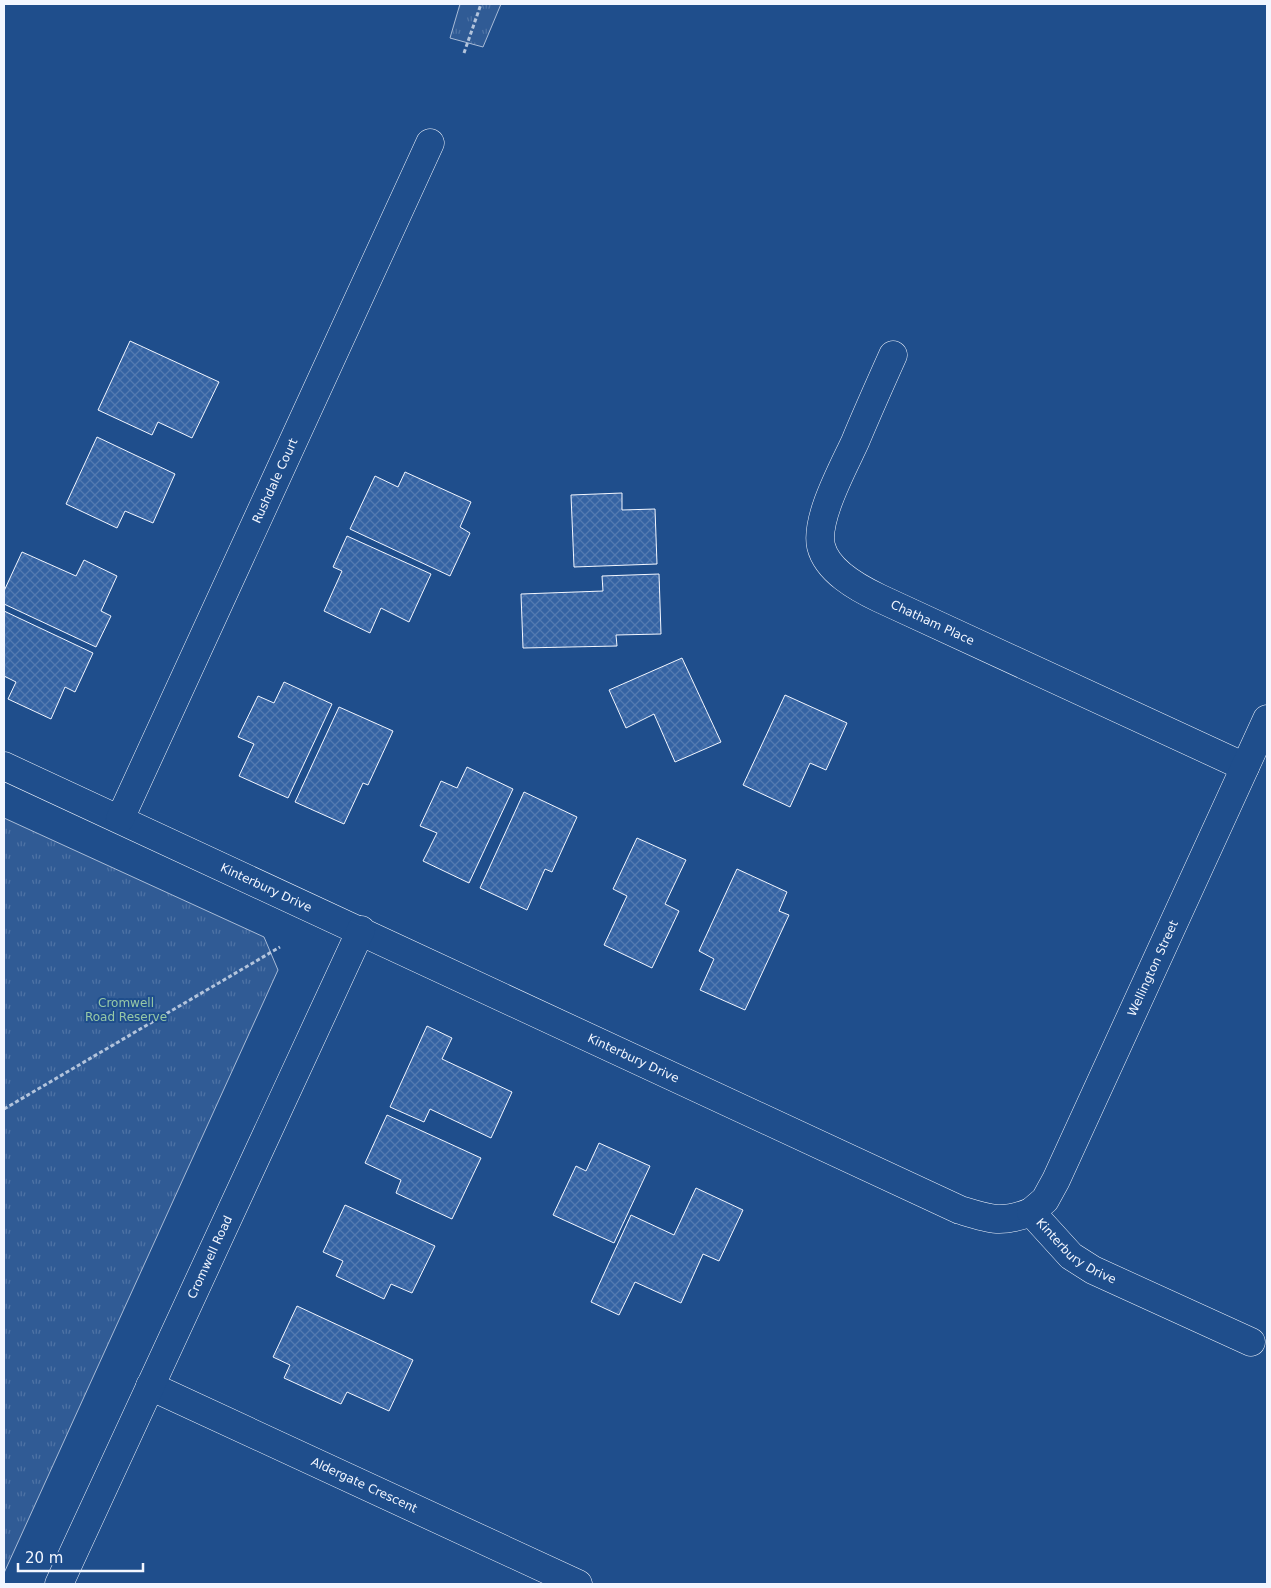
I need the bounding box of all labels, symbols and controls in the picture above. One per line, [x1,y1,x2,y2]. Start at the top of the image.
street label: Rushdale Court [250,436,301,526]
street label: Chatham Place [889,597,977,648]
street label: Kinterbury Drive [218,861,314,915]
street label: Wellington Street [1125,918,1181,1019]
park label: Cromwell Road Reserve [85,996,167,1024]
street label: Kinterbury Drive [586,1031,681,1086]
street label: Cromwell Road [185,1213,235,1301]
street label: Kinterbury Drive [1033,1216,1118,1287]
street label: Aldergate Crescent [309,1455,420,1516]
scale bar [18,1540,142,1572]
text: 20 m [25,1549,63,1567]

